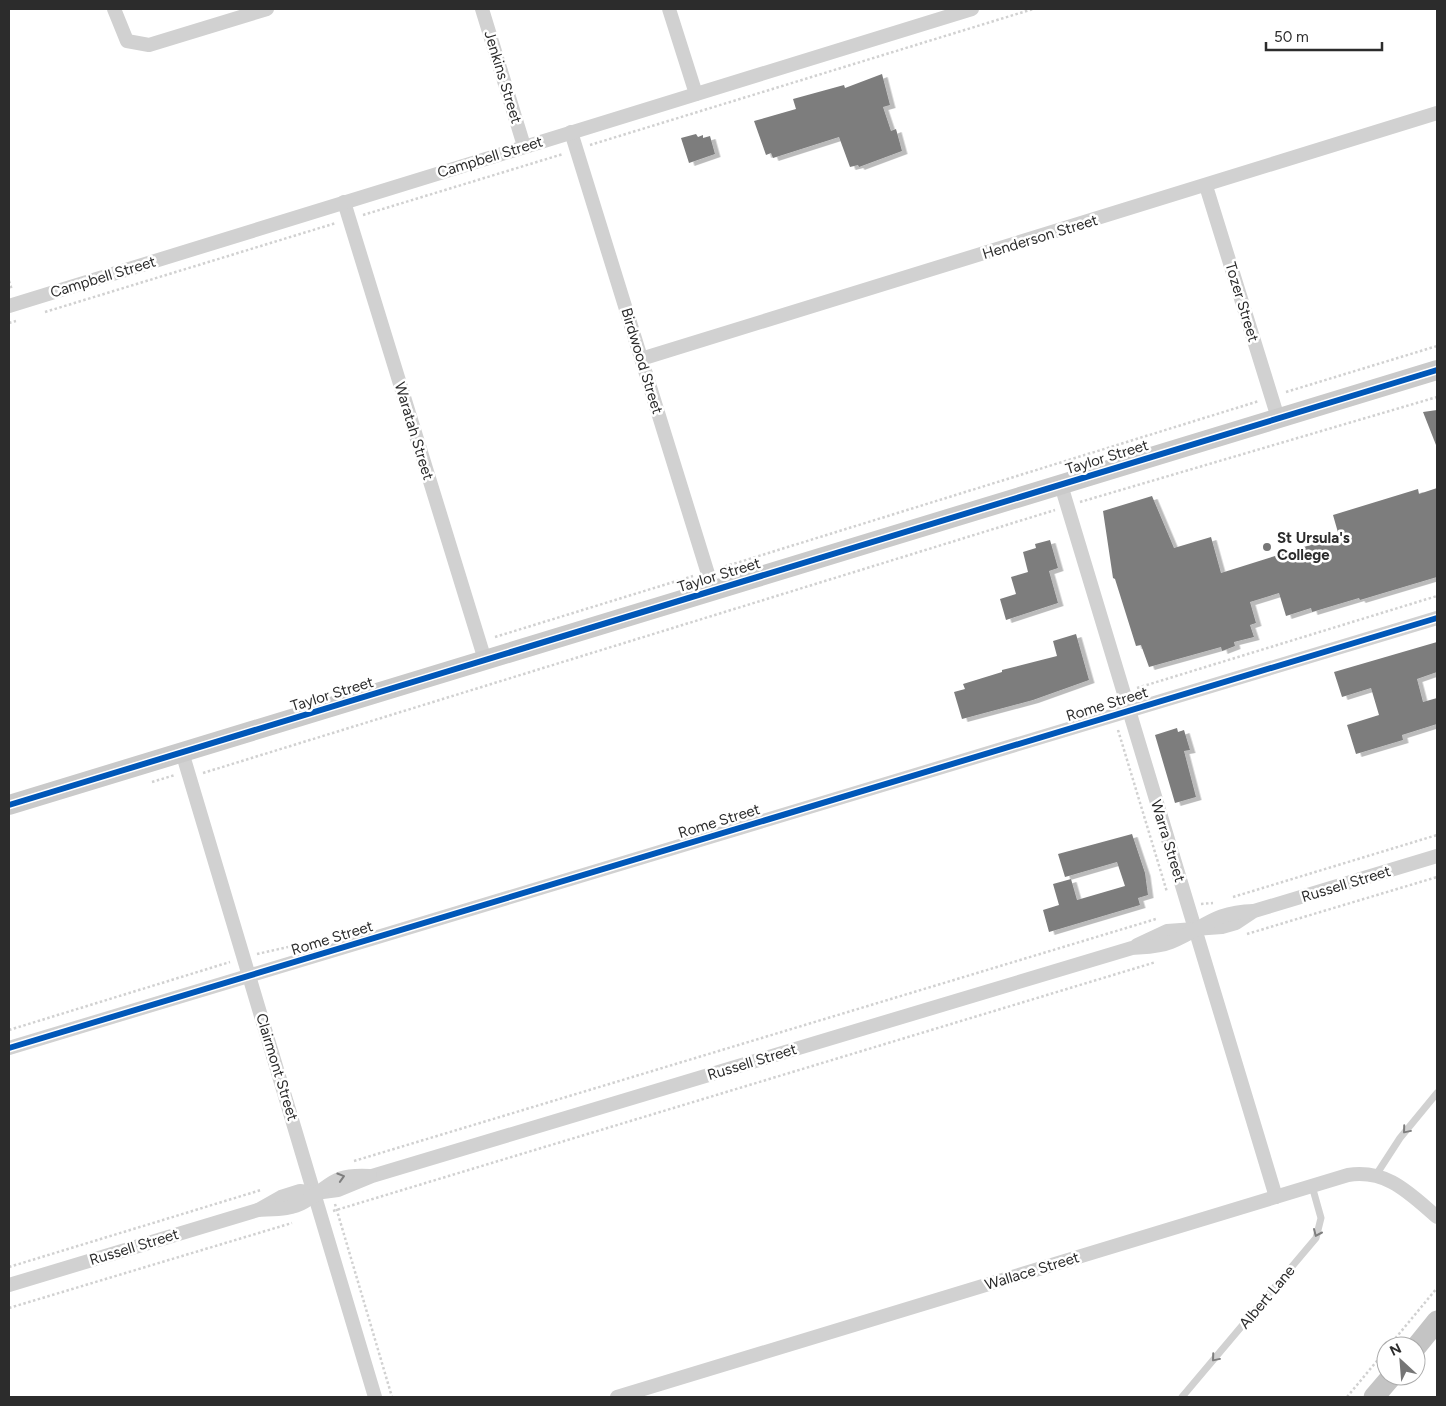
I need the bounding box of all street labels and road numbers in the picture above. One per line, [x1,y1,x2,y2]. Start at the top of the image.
street label: Jenkins Street [480,28,526,126]
street label: Campbell Street [435,132,545,182]
street label: Henderson Street [980,211,1100,263]
street label: Campbell Street [48,252,158,302]
street label: Tozer Street [1221,260,1263,344]
street label: Birdwood Street [617,306,667,417]
street label: Waratah Street [391,380,438,482]
street label: Taylor Street [1063,436,1151,478]
street label: Taylor Street [675,554,763,596]
street label: Taylor Street [288,673,376,715]
street label: Rome Street [1064,683,1150,725]
street label: Warra Street [1147,798,1189,885]
street label: Rome Street [676,800,762,842]
street label: Russell Street [1299,862,1393,906]
street label: Rome Street [289,917,375,959]
street label: Clairmont Street [252,1011,302,1123]
street label: Russell Street [705,1040,799,1084]
street label: Russell Street [87,1225,181,1269]
street label: Wallace Street [983,1248,1082,1294]
street label: Albert Lane [1235,1262,1299,1332]

